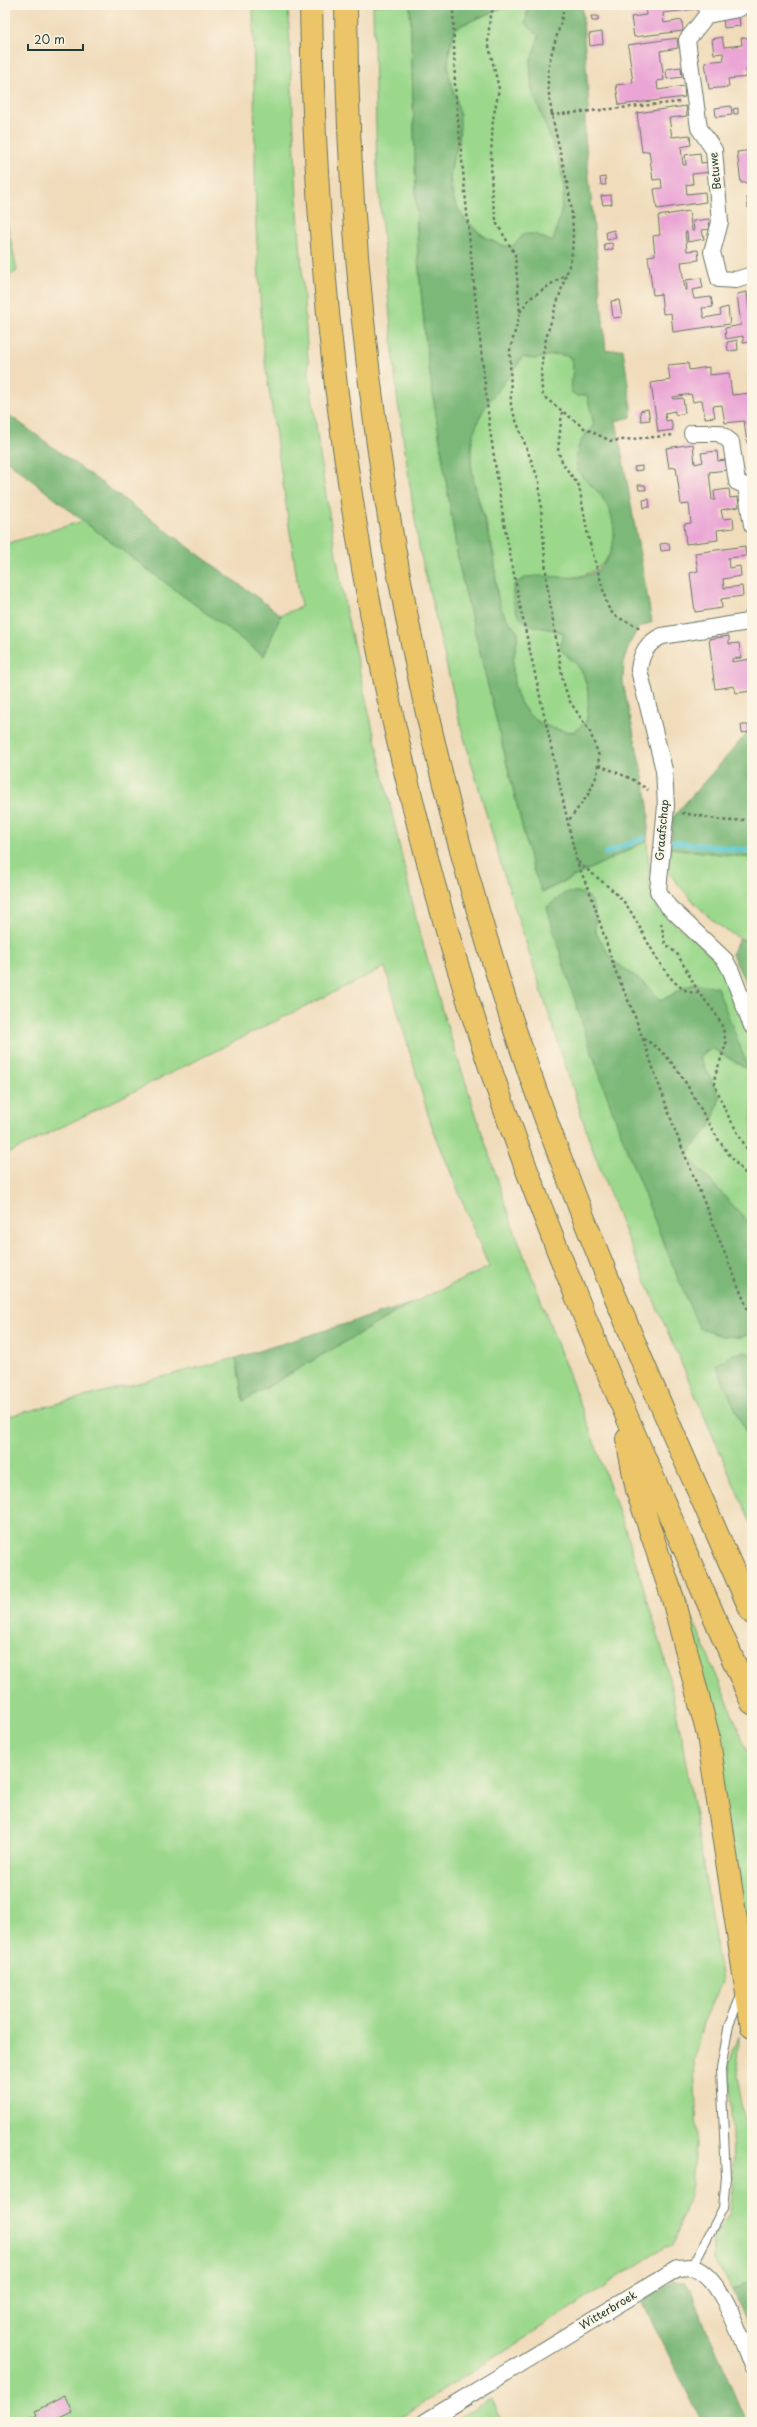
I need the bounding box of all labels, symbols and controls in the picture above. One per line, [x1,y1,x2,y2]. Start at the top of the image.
scale bar [28,26,83,52]
text: 20 m [34,30,65,48]
street label: Betuwe [704,151,725,191]
street label: Graafschap [650,799,673,861]
street label: Witterbroek [576,2285,640,2333]

